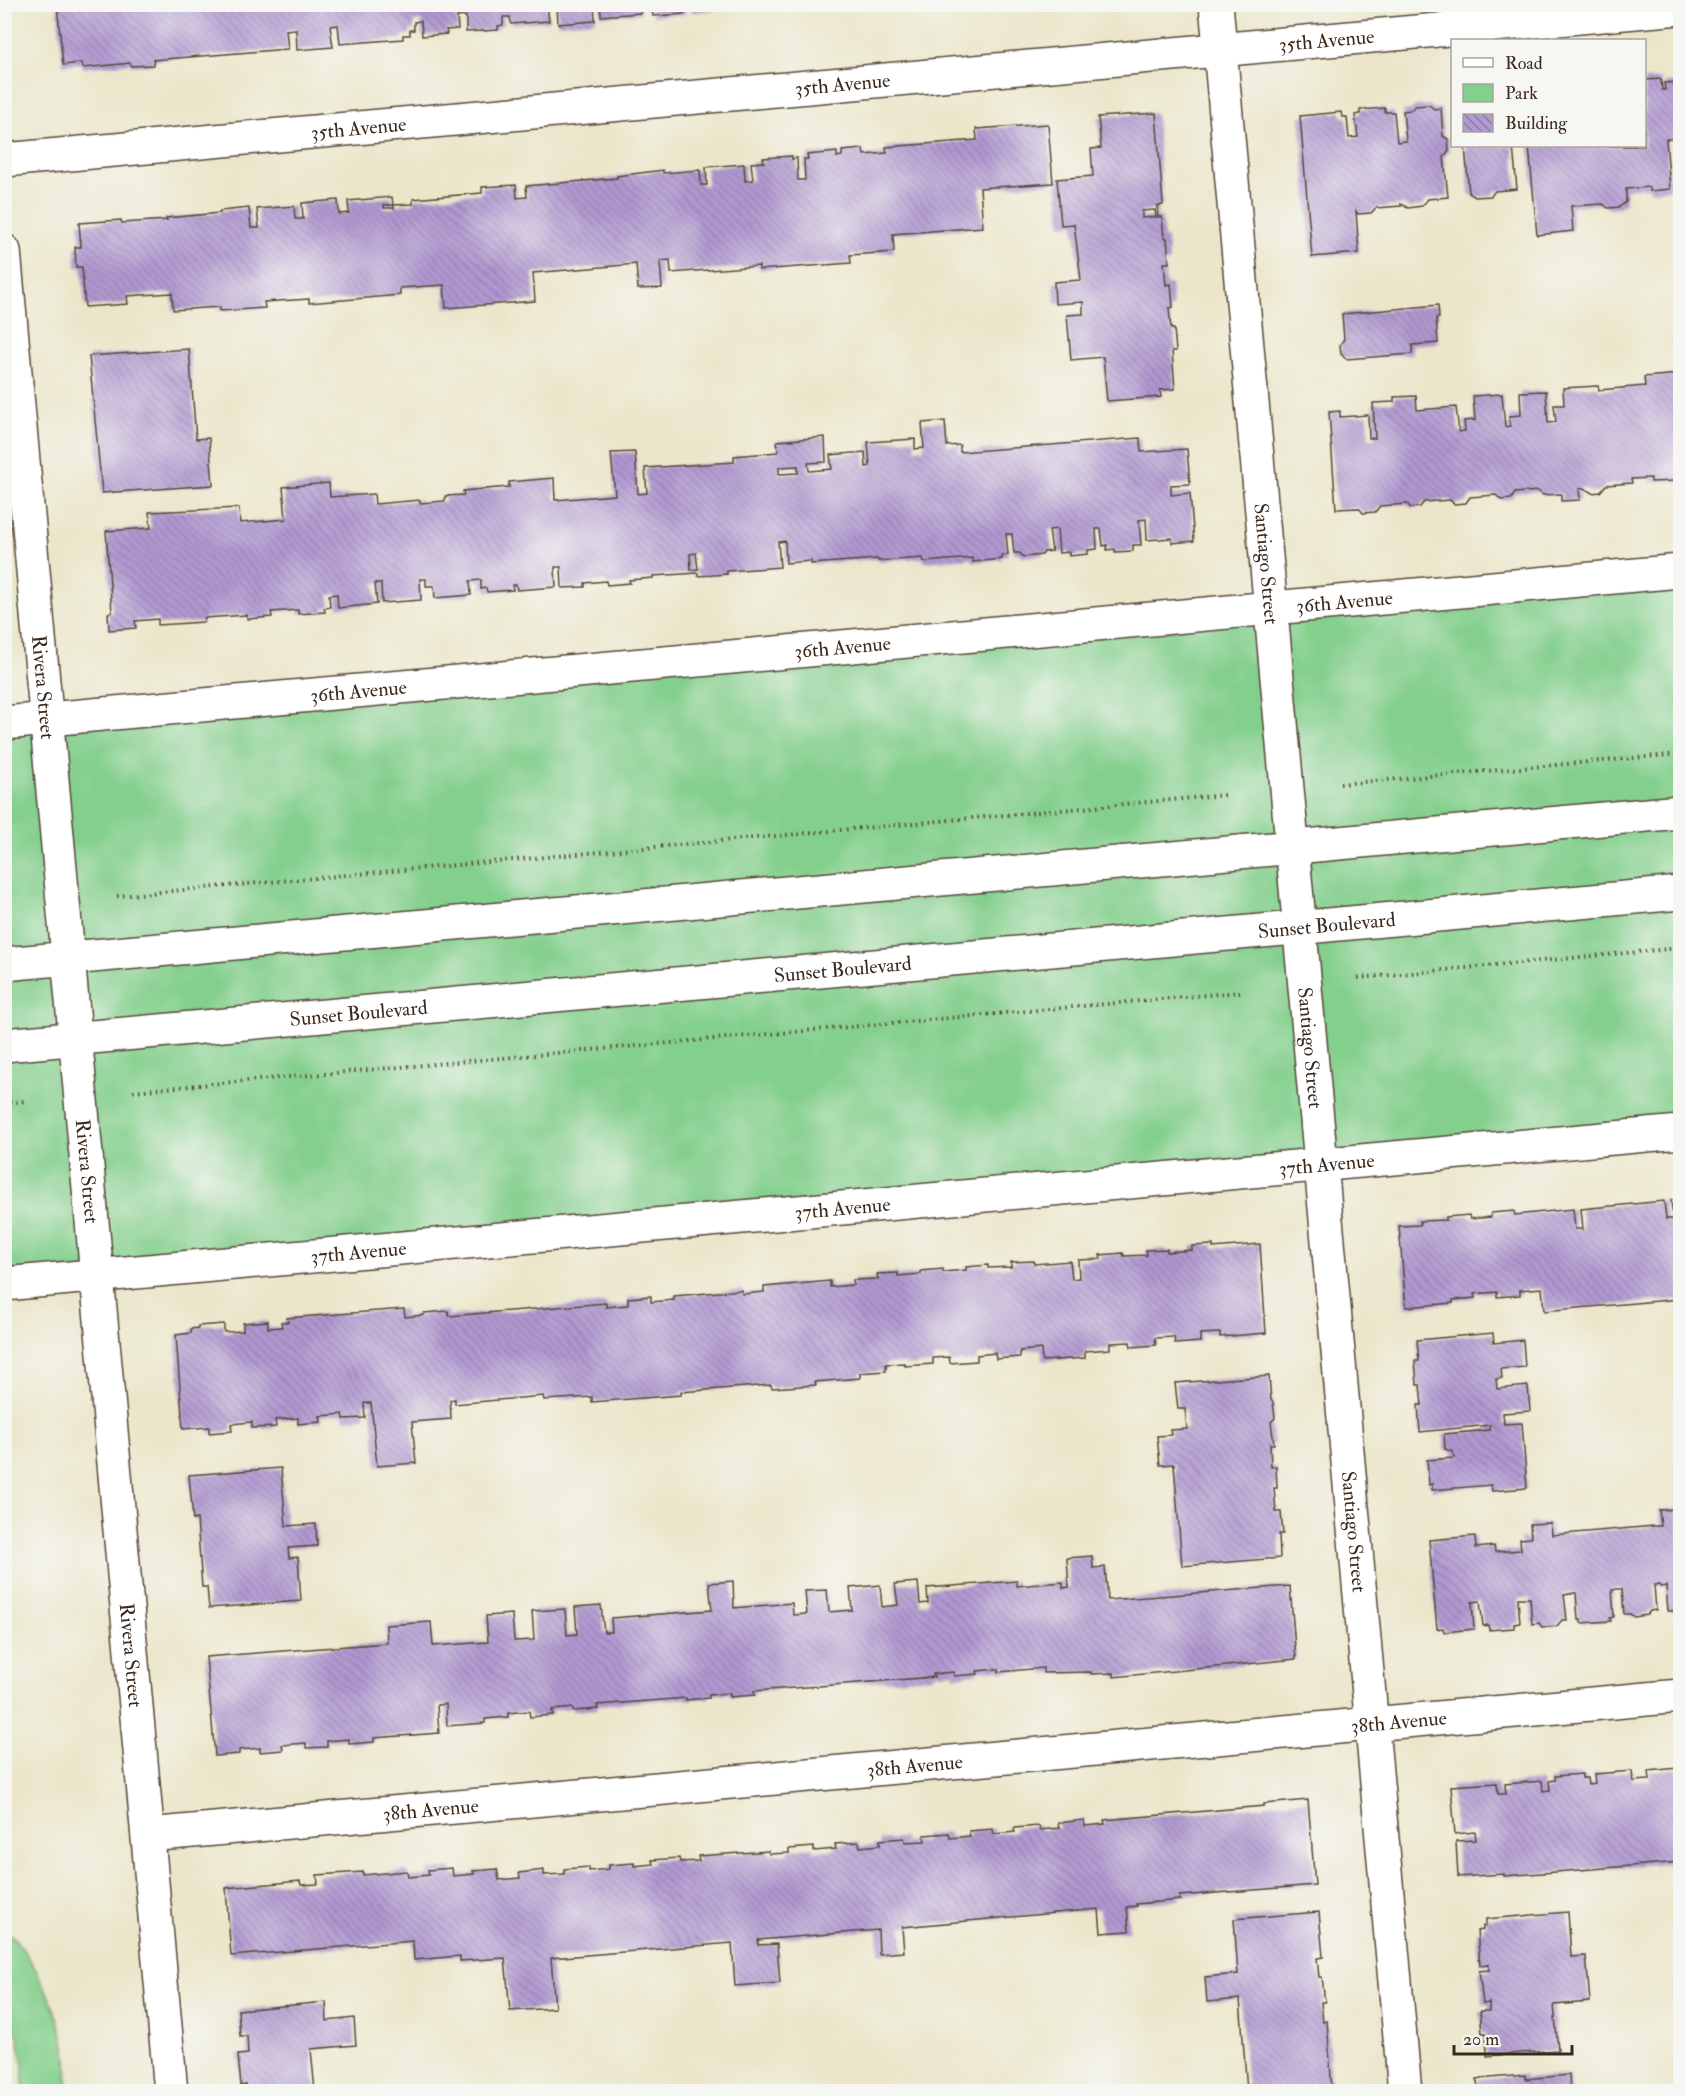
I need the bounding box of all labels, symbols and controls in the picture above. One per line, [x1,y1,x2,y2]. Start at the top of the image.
street label: 35th Avenue [1278,23,1375,57]
legend [1451,39,1646,147]
text: Road [1505,52,1543,75]
street label: 35th Avenue [794,67,891,101]
text: Park [1505,82,1538,105]
street label: 35th Avenue [310,111,407,145]
text: Building [1505,112,1568,135]
street label: Santiago Street [1249,502,1285,626]
street label: 36th Avenue [1295,585,1394,618]
street label: 36th Avenue [793,630,892,664]
street label: Rivera Street [26,634,61,741]
street label: 36th Avenue [309,674,408,708]
street label: Sunset Boulevard [1257,906,1397,944]
street label: Sunset Boulevard [773,950,913,988]
street label: Santiago Street [1293,986,1328,1110]
street label: Sunset Boulevard [289,994,429,1032]
street label: Rivera Street [70,1118,105,1225]
street label: 37th Avenue [1278,1147,1376,1181]
street label: 37th Avenue [794,1191,891,1225]
street label: 37th Avenue [310,1235,407,1269]
street label: Santiago Street [1336,1470,1372,1594]
street label: Rivera Street [114,1602,149,1709]
street label: 38th Avenue [1350,1705,1448,1738]
street label: 38th Avenue [866,1749,964,1782]
street label: 38th Avenue [382,1793,480,1826]
scale bar [1454,2018,1572,2056]
text: 20 m [1463,2028,1499,2051]

